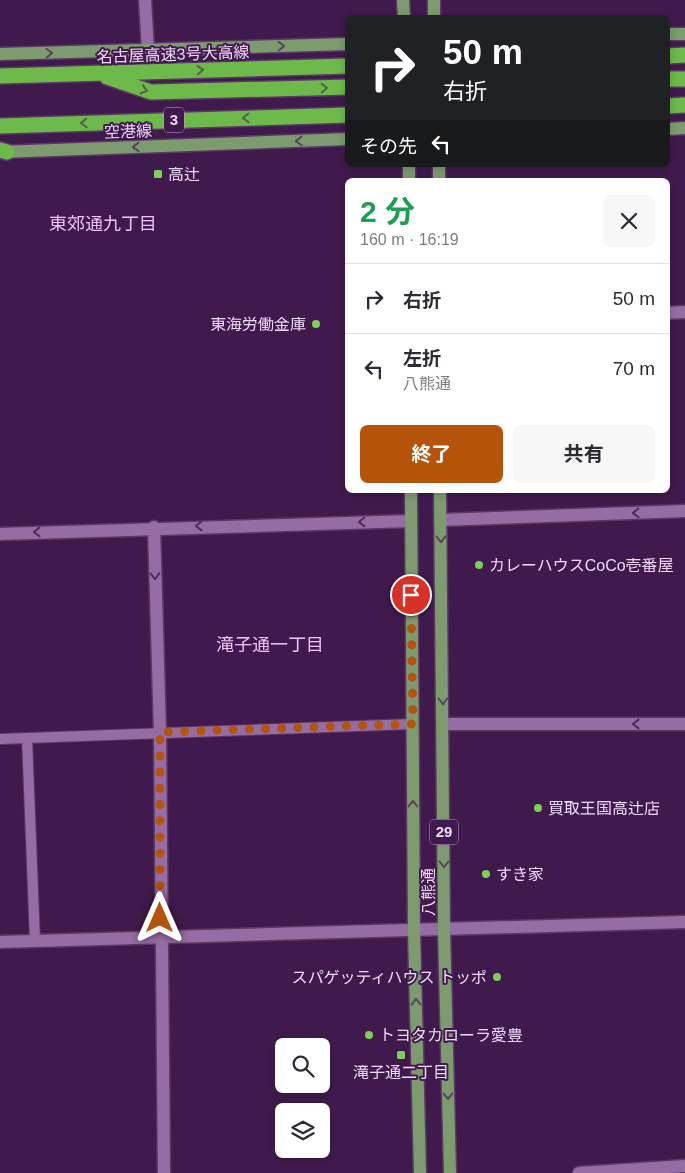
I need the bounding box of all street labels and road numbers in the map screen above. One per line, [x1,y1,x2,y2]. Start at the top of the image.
street label: 名古屋高速3号大高線 [96,43,250,66]
road number: 3 [164,108,184,132]
street label: 空港線 [104,122,152,141]
road number: 29 [430,820,458,844]
street label: 八熊通 [420,868,437,916]

